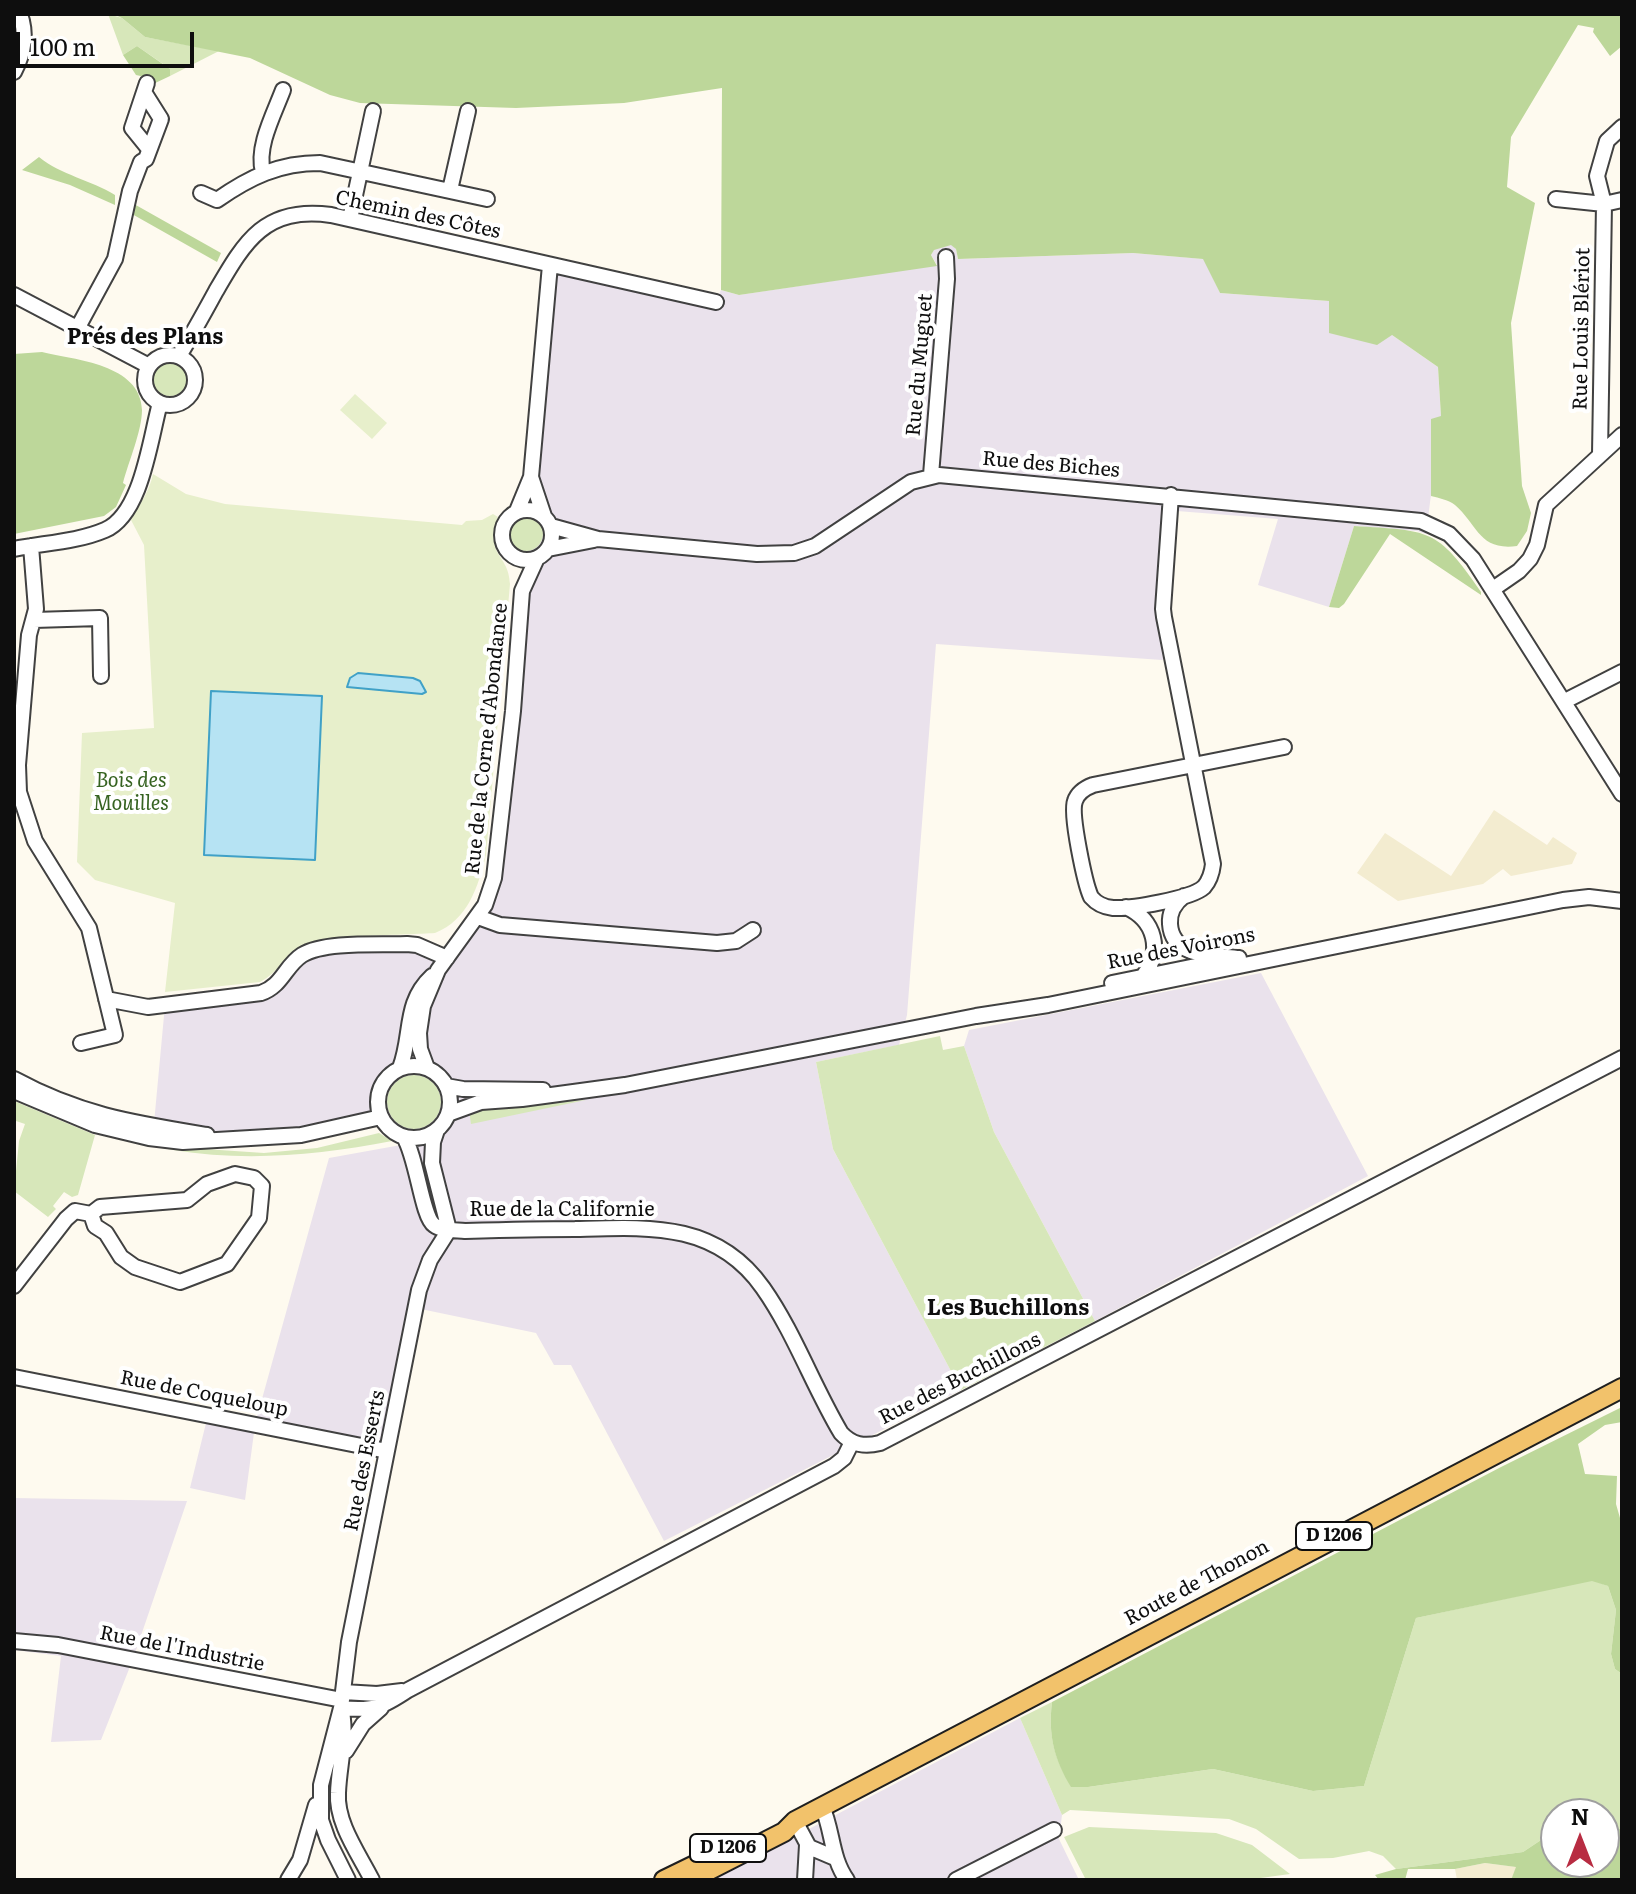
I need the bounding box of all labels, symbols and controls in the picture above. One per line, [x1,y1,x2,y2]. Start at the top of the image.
scale bar [20,16,198,66]
text: 100 m [30,28,96,63]
street label: Chemin des Côtes [333,186,503,244]
street label: Rue Louis Blériot [1569,247,1595,411]
street label: Rue du Muguet [902,293,938,437]
district label: Prés des Plans [67,325,223,351]
street label: Rue des Biches [981,447,1121,483]
street label: Rue de la Corne d'Abondance [461,602,513,876]
park label: Bois des Mouilles [93,769,169,816]
street label: Rue des Voirons [1105,923,1257,975]
street label: Rue de la Californie [469,1198,655,1222]
district label: Les Buchillons [927,1296,1089,1322]
street label: Rue des Buchillons [875,1328,1045,1430]
street label: Rue de Coqueloup [118,1366,290,1422]
street label: Rue des Esserts [340,1389,390,1533]
road number: D 1206 [1296,1522,1372,1550]
street label: Route de Thonon [1121,1535,1273,1631]
street label: Rue de l'Industrie [98,1621,266,1677]
north arrow [1540,1798,1620,1878]
text: N [1571,1799,1589,1832]
road number: D 1206 [690,1834,766,1862]

